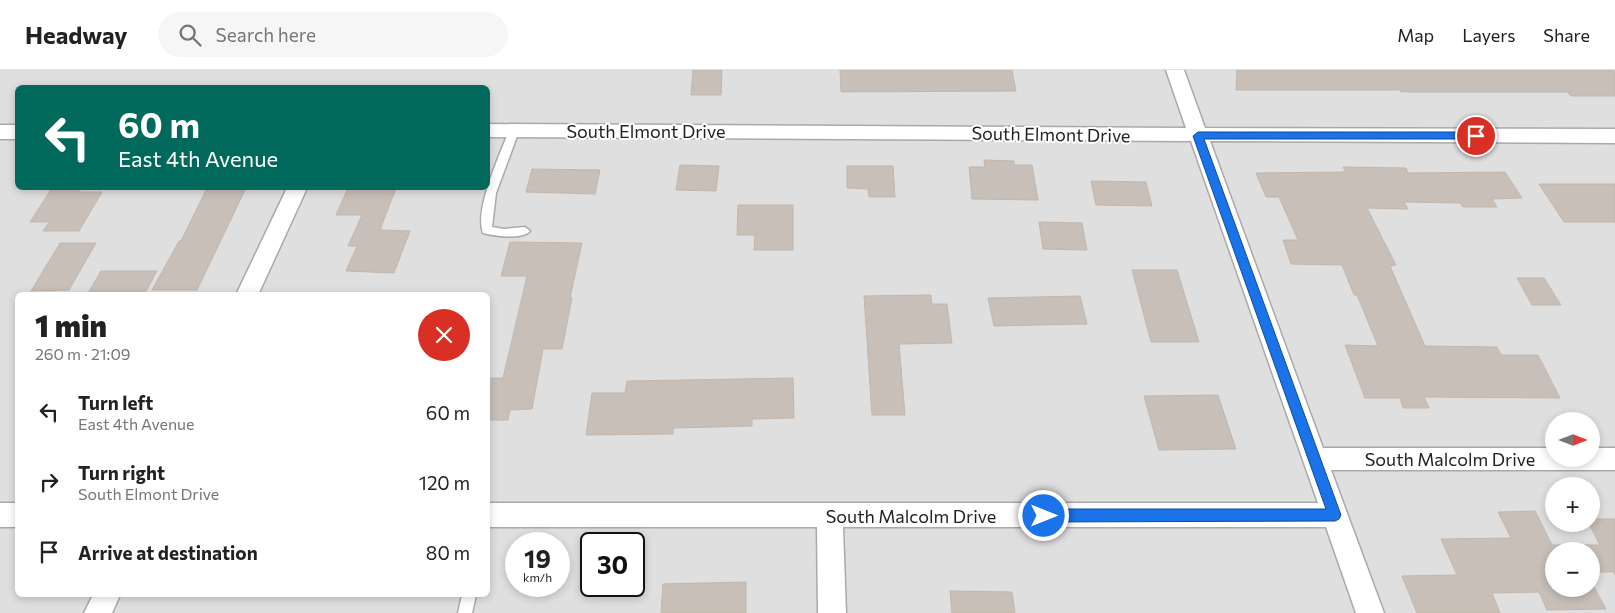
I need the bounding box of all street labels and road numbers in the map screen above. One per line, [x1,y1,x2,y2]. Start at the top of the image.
street label: South Elmont Drive [567,120,725,142]
street label: South Elmont Drive [971,122,1131,146]
street label: South Malcolm Drive [1365,448,1535,470]
street label: South Malcolm Drive [826,505,996,527]

